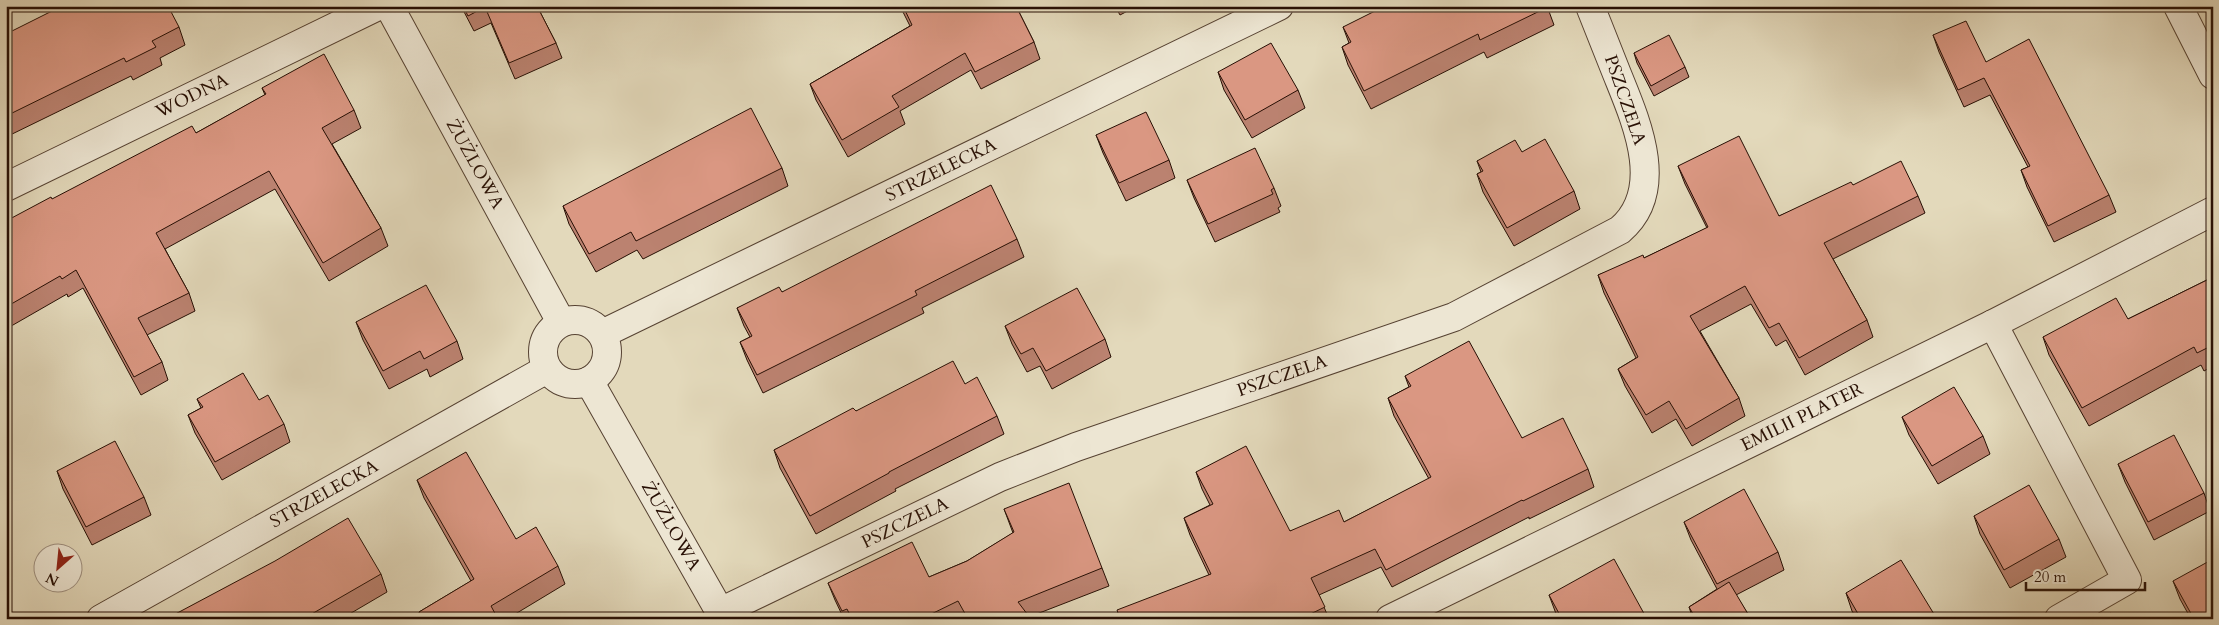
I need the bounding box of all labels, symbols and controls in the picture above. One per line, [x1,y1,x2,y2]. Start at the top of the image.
street label: PSZCZELA [1598,52,1652,149]
street label: WODNA [150,68,233,125]
street label: ŻUŻLOWA [440,114,510,214]
street label: STRZELECKA [881,132,1001,208]
street label: PSZCZELA [1234,349,1331,403]
street label: EMILII PLATER [1737,376,1868,457]
street label: STRZELECKA [265,454,383,534]
street label: ŻUŻLOWA [635,477,707,575]
street label: PSZCZELA [857,491,953,555]
north arrow [32,542,82,592]
scale bar [2026,560,2145,592]
text: 20 m [2034,567,2066,587]
text: N [43,568,62,590]

